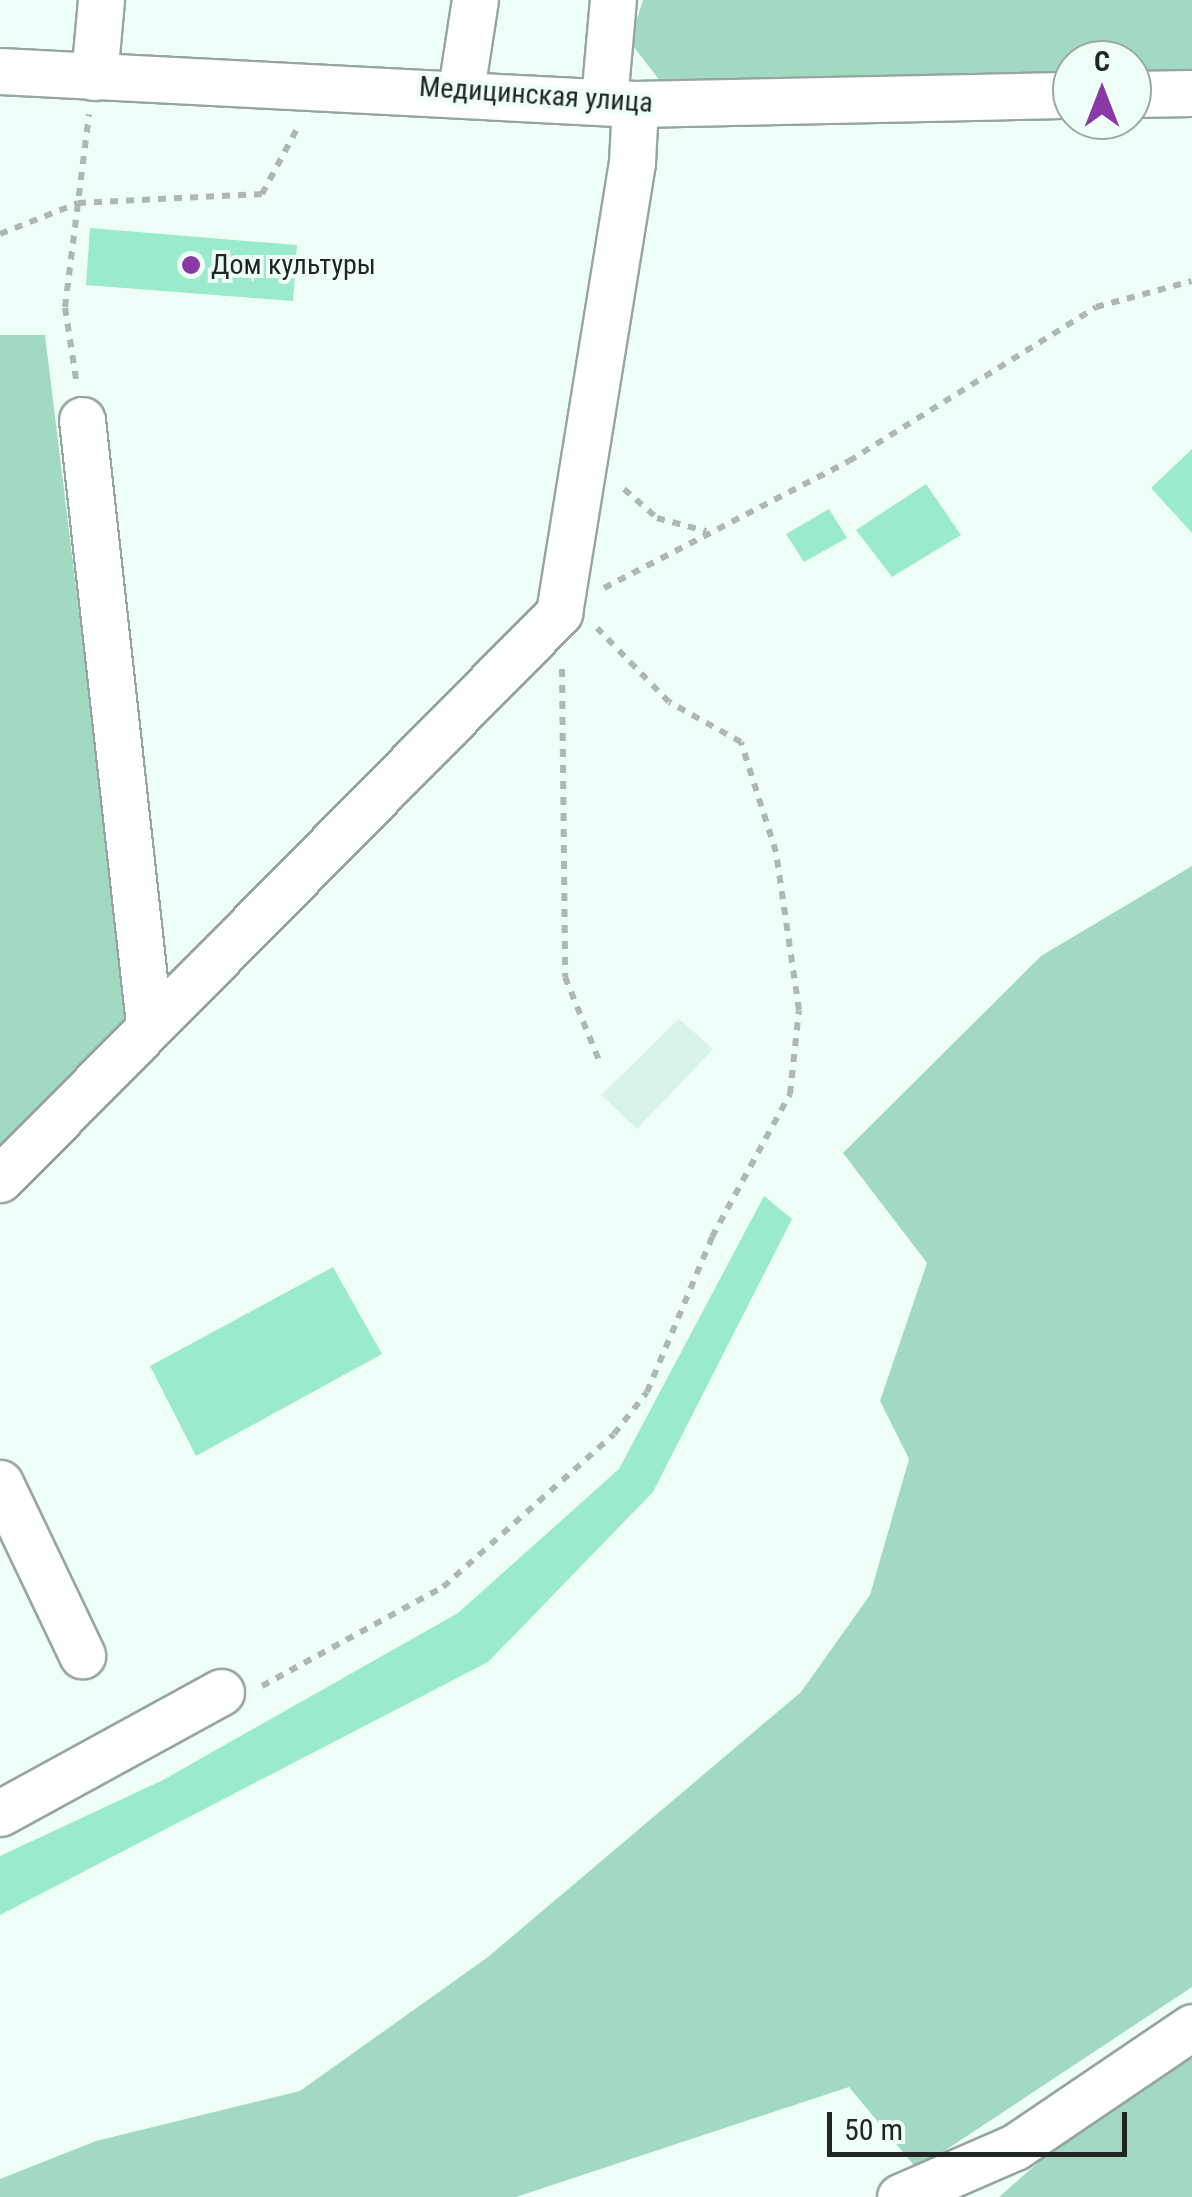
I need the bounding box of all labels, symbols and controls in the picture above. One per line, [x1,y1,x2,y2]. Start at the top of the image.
north arrow [1052,40,1152,140]
text: С [1094,45,1110,78]
street label: Медицинская улица [418,70,654,120]
place label: Дом культуры [211,248,376,282]
marker: Дом культуры [180,254,202,276]
scale bar [832,2092,1132,2154]
text: 50 m [844,2112,903,2147]

